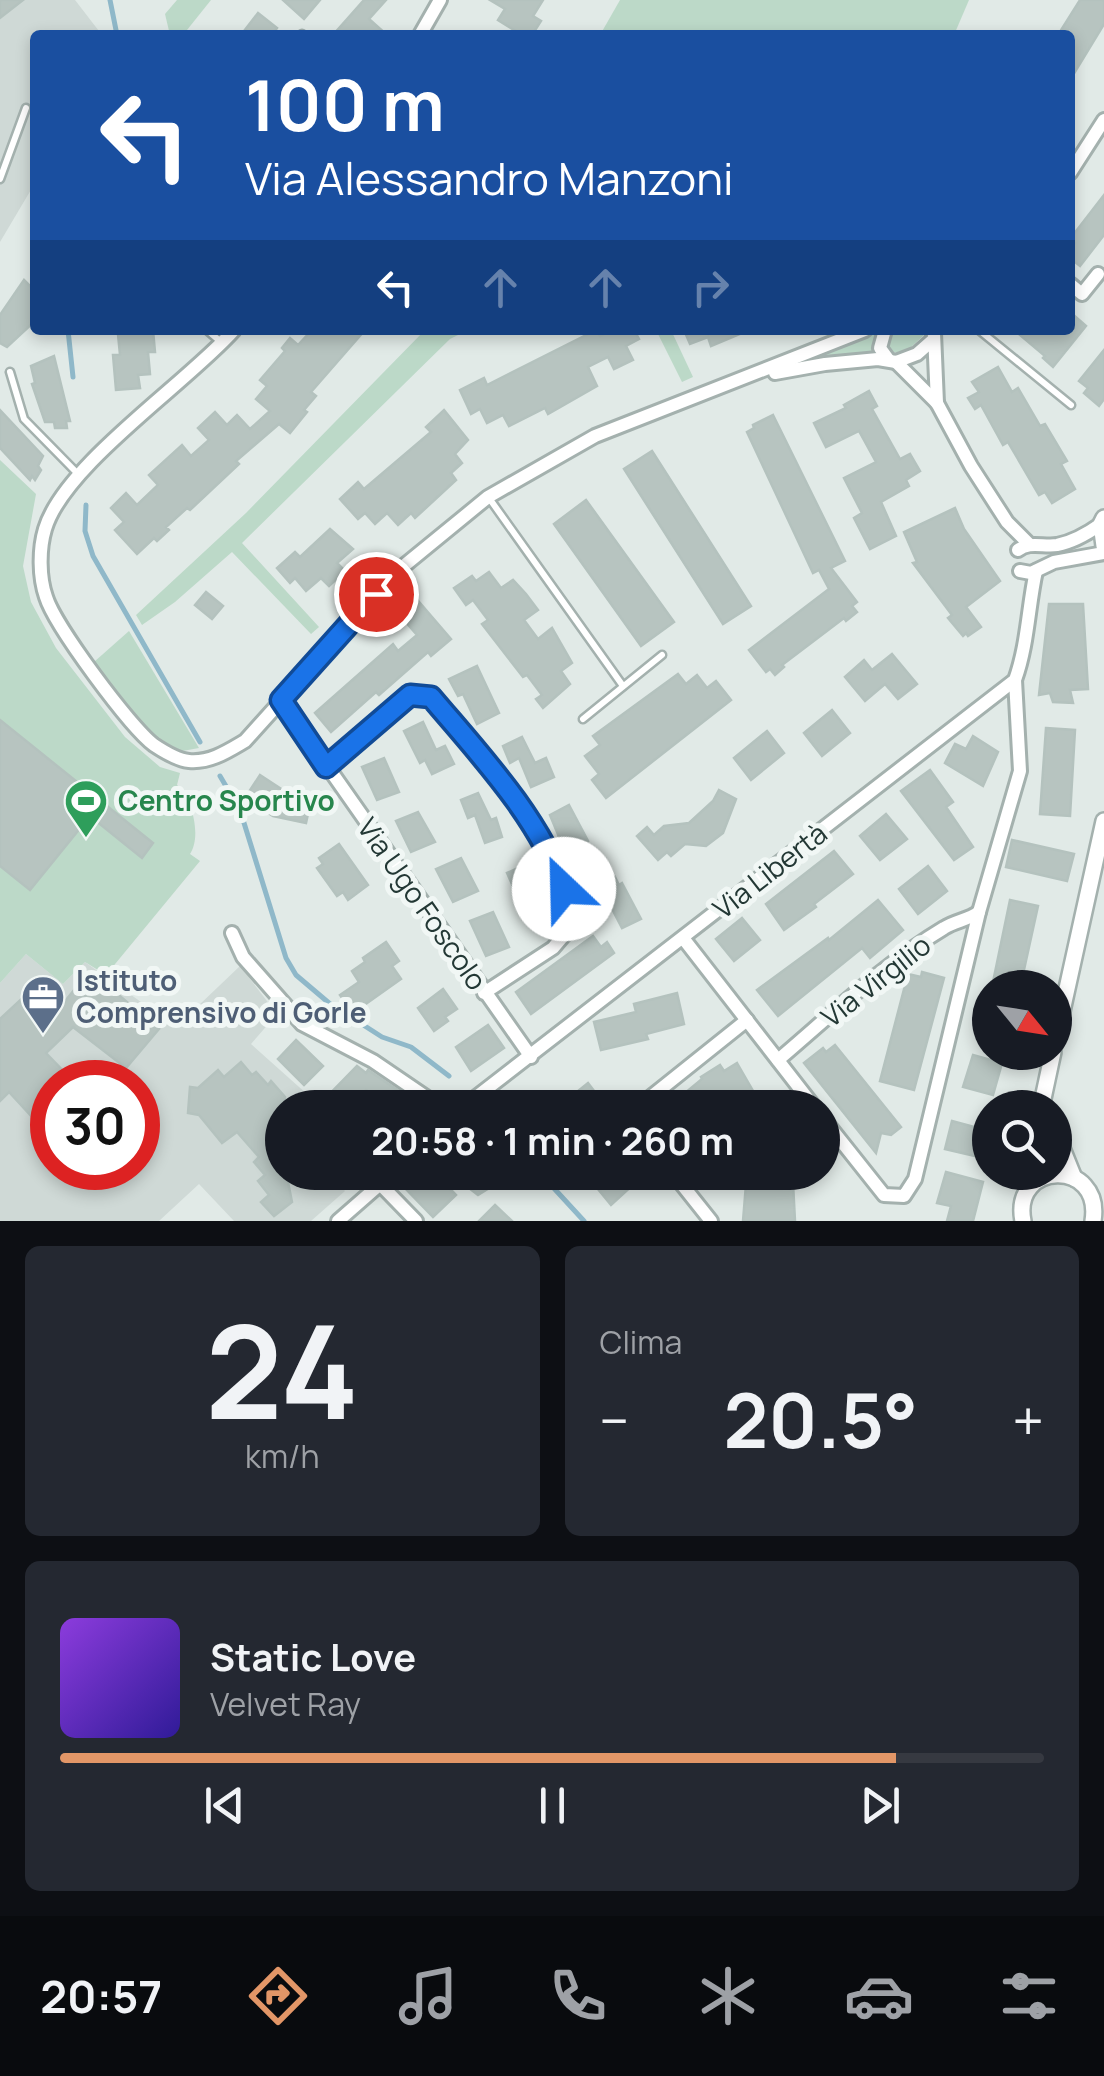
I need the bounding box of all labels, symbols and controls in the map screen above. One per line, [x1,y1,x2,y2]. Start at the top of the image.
text: 100 m [245,56,445,152]
icon: left [80,70,210,200]
text: Via Alessandro Manzoni [245,147,733,209]
icon: left [368,260,423,315]
icon: ahead [473,260,528,315]
icon: ahead [578,260,633,315]
icon: right [683,260,738,315]
pin [334,552,419,637]
icon: arrive [349,567,404,622]
sports icon: Centro Sportivo [63,778,109,839]
place label: Centro Sportivo [118,781,335,819]
street label: Via Ugo Foscolo [349,810,496,997]
street label: Via Libertà [705,814,834,927]
position arrow [512,837,616,941]
street label: Via Virgilio [813,925,938,1035]
place label: Istituto Comprensivo di Gorle [76,961,367,1031]
north arrow [972,970,1072,1070]
map controls [972,970,1072,1190]
office icon: Istituto Comprensivo di Gorle [20,974,66,1035]
speed limit sign: 30 [30,1060,160,1190]
button: search [972,1090,1072,1190]
text: 20:58 · 1 min · 260 m [371,1114,734,1166]
text: 24 [205,1280,359,1458]
text: Clima [600,1320,682,1364]
text: 20.5° [724,1368,918,1471]
text: − [600,1382,629,1458]
text: + [1012,1382,1044,1458]
text: km/h [245,1434,319,1478]
text: Static Love [210,1630,416,1682]
text: Velvet Ray [210,1682,361,1726]
icon: previous [197,1778,252,1833]
icon: pause [525,1778,580,1833]
icon: next [853,1778,908,1833]
icon: directions [243,1961,313,2031]
icon: music [393,1961,463,2031]
icon: phone [543,1961,613,2031]
icon: climate [693,1961,763,2031]
icon: car [844,1961,914,2031]
icon: filters [994,1961,1064,2031]
text: 20:57 [40,1965,162,2027]

